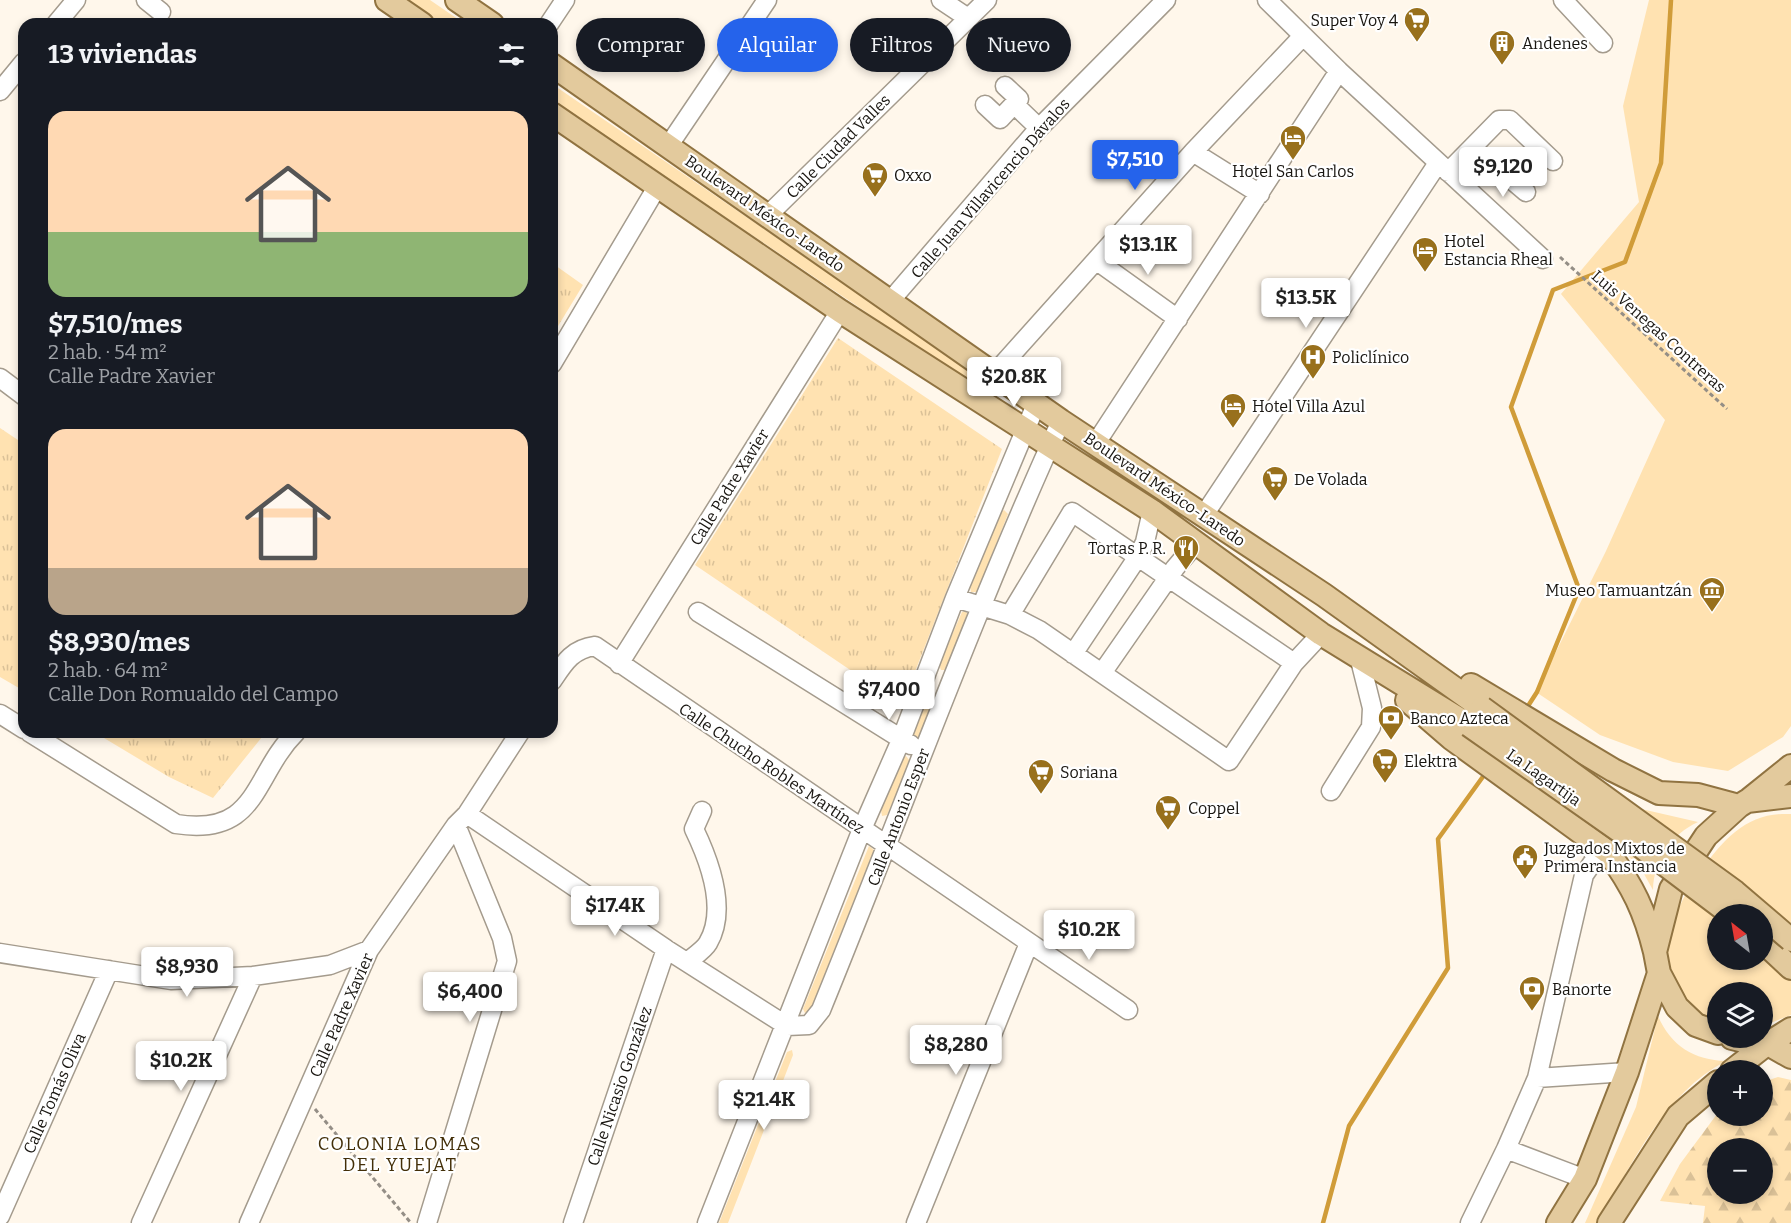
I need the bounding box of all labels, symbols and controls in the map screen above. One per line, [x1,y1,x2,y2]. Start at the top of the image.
supermarket icon: Super Voy 4 [1402,5,1432,43]
place label: Super Voy 4 [1310,11,1399,30]
chip: Comprar [576,18,705,72]
chip: Alquilar [717,18,838,72]
chip: Filtros [850,18,954,72]
chip: Nuevo [966,18,1071,72]
building icon: Andenes [1487,28,1517,66]
place label: Andenes [1522,34,1588,53]
icon: filters [495,38,528,71]
text: 13 viviendas [48,39,197,70]
street label: Calle Ciudad Valles [782,90,894,202]
street label: Calle Juan Villavicencio Dávalos [907,94,1074,282]
hotel icon: Hotel San Carlos [1278,123,1308,161]
pin: $7,510 [1086,140,1184,191]
text: $7,510 [1106,147,1164,171]
pin: $9,120 [1454,147,1552,198]
icon: home [234,150,342,258]
street label: Boulevard México-Laredo [681,151,848,276]
text: $9,120 [1473,154,1533,178]
supermarket icon: Oxxo [860,160,890,198]
place label: Hotel San Carlos [1232,162,1354,181]
place label: Oxxo [894,166,932,185]
pin: $13.1K [1099,225,1197,276]
text: $13.1K [1119,232,1177,256]
place label: Hotel Estancia Rheal [1444,232,1553,269]
hotel icon: Hotel Estancia Rheal [1410,235,1440,273]
street label: Luis Venegas Contreras [1588,266,1729,396]
pin: $13.5K [1257,278,1355,329]
text: $13.5K [1275,285,1337,309]
text: $7,510/mes [48,309,183,340]
text: 2 hab. · 54 m² [48,340,167,364]
hospital icon: Policlínico [1298,342,1328,380]
place label: Policlínico [1332,348,1409,367]
pin: $20.8K [965,357,1063,408]
text: Calle Padre Xavier [48,364,215,388]
text: $20.8K [981,364,1047,388]
hotel icon: Hotel Villa Azul [1218,391,1248,429]
place label: Hotel Villa Azul [1252,397,1365,416]
street label: Calle Padre Xavier [686,426,773,549]
street label: Boulevard México-Laredo [1081,428,1249,550]
supermarket icon: De Volada [1260,464,1290,502]
icon: home [234,468,342,576]
place label: De Volada [1294,470,1368,489]
restaurant icon: Tortas P. R. [1171,533,1201,571]
place label: Tortas P. R. [1088,539,1166,558]
museum icon: Museo Tamuantzán [1697,575,1727,613]
place label: Museo Tamuantzán [1545,581,1692,600]
text: $8,930/mes [48,627,190,658]
text: 2 hab. · 64 m² [48,658,168,682]
pin: $7,400 [840,670,938,721]
text: $7,400 [858,677,920,701]
text: Calle Don Romualdo del Campo [48,682,339,706]
street label: Calle Chucho Robles Martínez [675,699,868,838]
bank icon: Banco Azteca [1376,703,1406,741]
place label: Banco Azteca [1410,709,1509,728]
street label: La Lagartija [1503,745,1585,810]
street label: Calle Antonio Esper [863,746,933,889]
supermarket icon: Elektra [1370,746,1400,784]
place label: Elektra [1404,752,1457,771]
supermarket icon: Soriana [1026,757,1056,795]
place label: Soriana [1060,763,1118,782]
supermarket icon: Coppel [1153,793,1183,831]
place label: Coppel [1188,799,1240,818]
place label: Juzgados Mixtos de Primera Instancia [1543,839,1685,876]
public building icon: Juzgados Mixtos de Primera Instancia [1510,842,1540,880]
pin: $17.4K [566,886,664,937]
text: $17.4K [585,893,645,917]
north arrow [1707,904,1773,970]
map controls [1707,904,1773,1204]
pin: $10.2K [1040,910,1138,961]
text: $10.2K [1058,917,1120,941]
pin: $8,930 [138,947,236,998]
street label: Calle Padre Xavier [306,950,377,1080]
text: $8,930 [155,954,219,978]
pin: $6,400 [421,972,519,1023]
bank icon: Banorte [1517,974,1547,1012]
text: $6,400 [437,979,503,1003]
place label: Banorte [1552,980,1611,999]
button: layers [1707,982,1773,1048]
street label: Calle Nicasio González [583,1004,656,1168]
pin: $8,280 [907,1025,1005,1076]
street label: Calle Tomás Oliva [19,1030,90,1157]
text: $8,280 [924,1032,988,1056]
pin: $10.2K [132,1041,230,1092]
text: $10.2K [150,1048,212,1072]
button: + [1707,1060,1773,1126]
pin: $21.4K [715,1080,813,1131]
text: $21.4K [733,1087,795,1111]
district label: COLONIA LOMAS DEL YUEJAT [318,1133,482,1176]
button: − [1707,1138,1773,1204]

